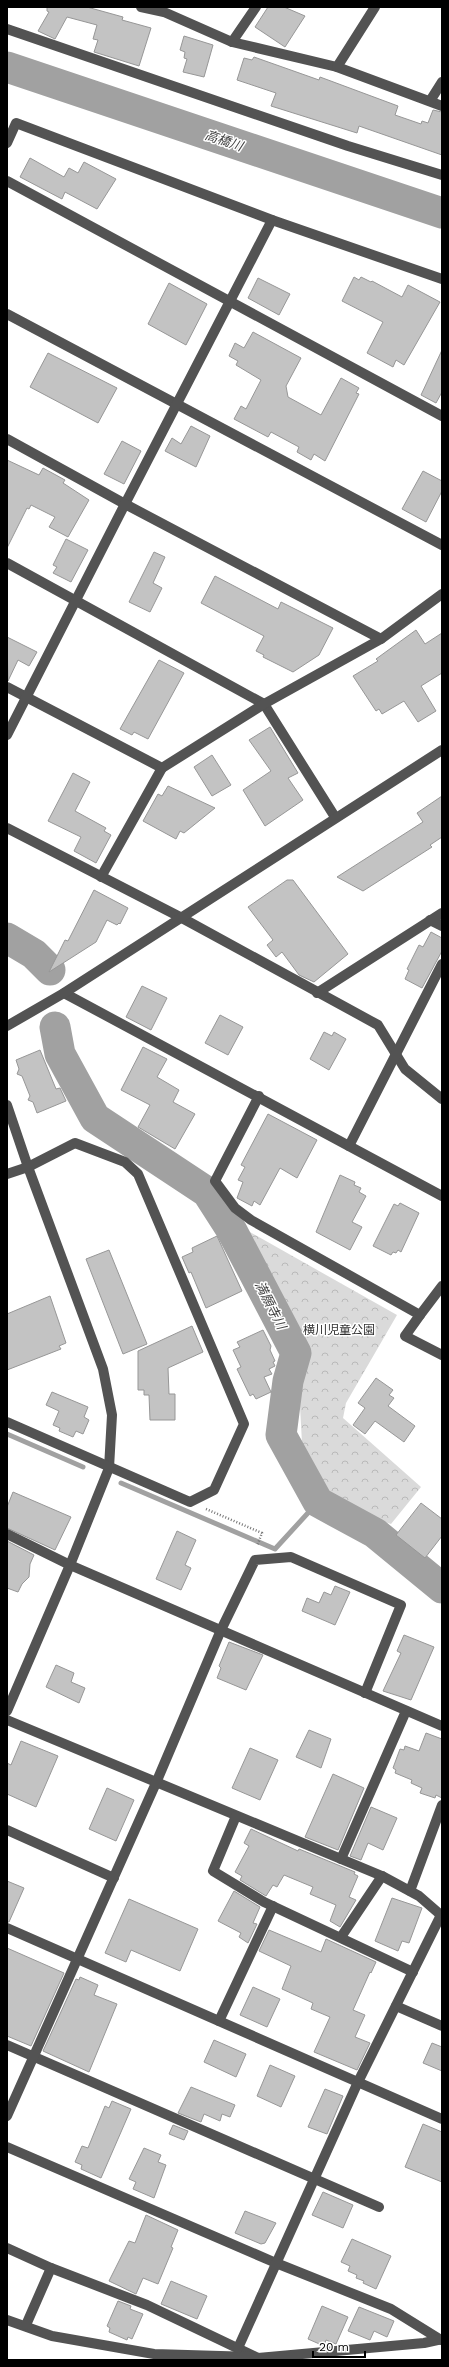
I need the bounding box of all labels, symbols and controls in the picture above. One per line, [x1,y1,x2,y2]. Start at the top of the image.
water label: 高橋川 [203,127,247,155]
water label: 満願寺川 [252,1279,290,1334]
park label: 横川児童公園 [303,1323,375,1337]
scale bar [313,2333,365,2359]
text: 20 m [319,2340,349,2354]

